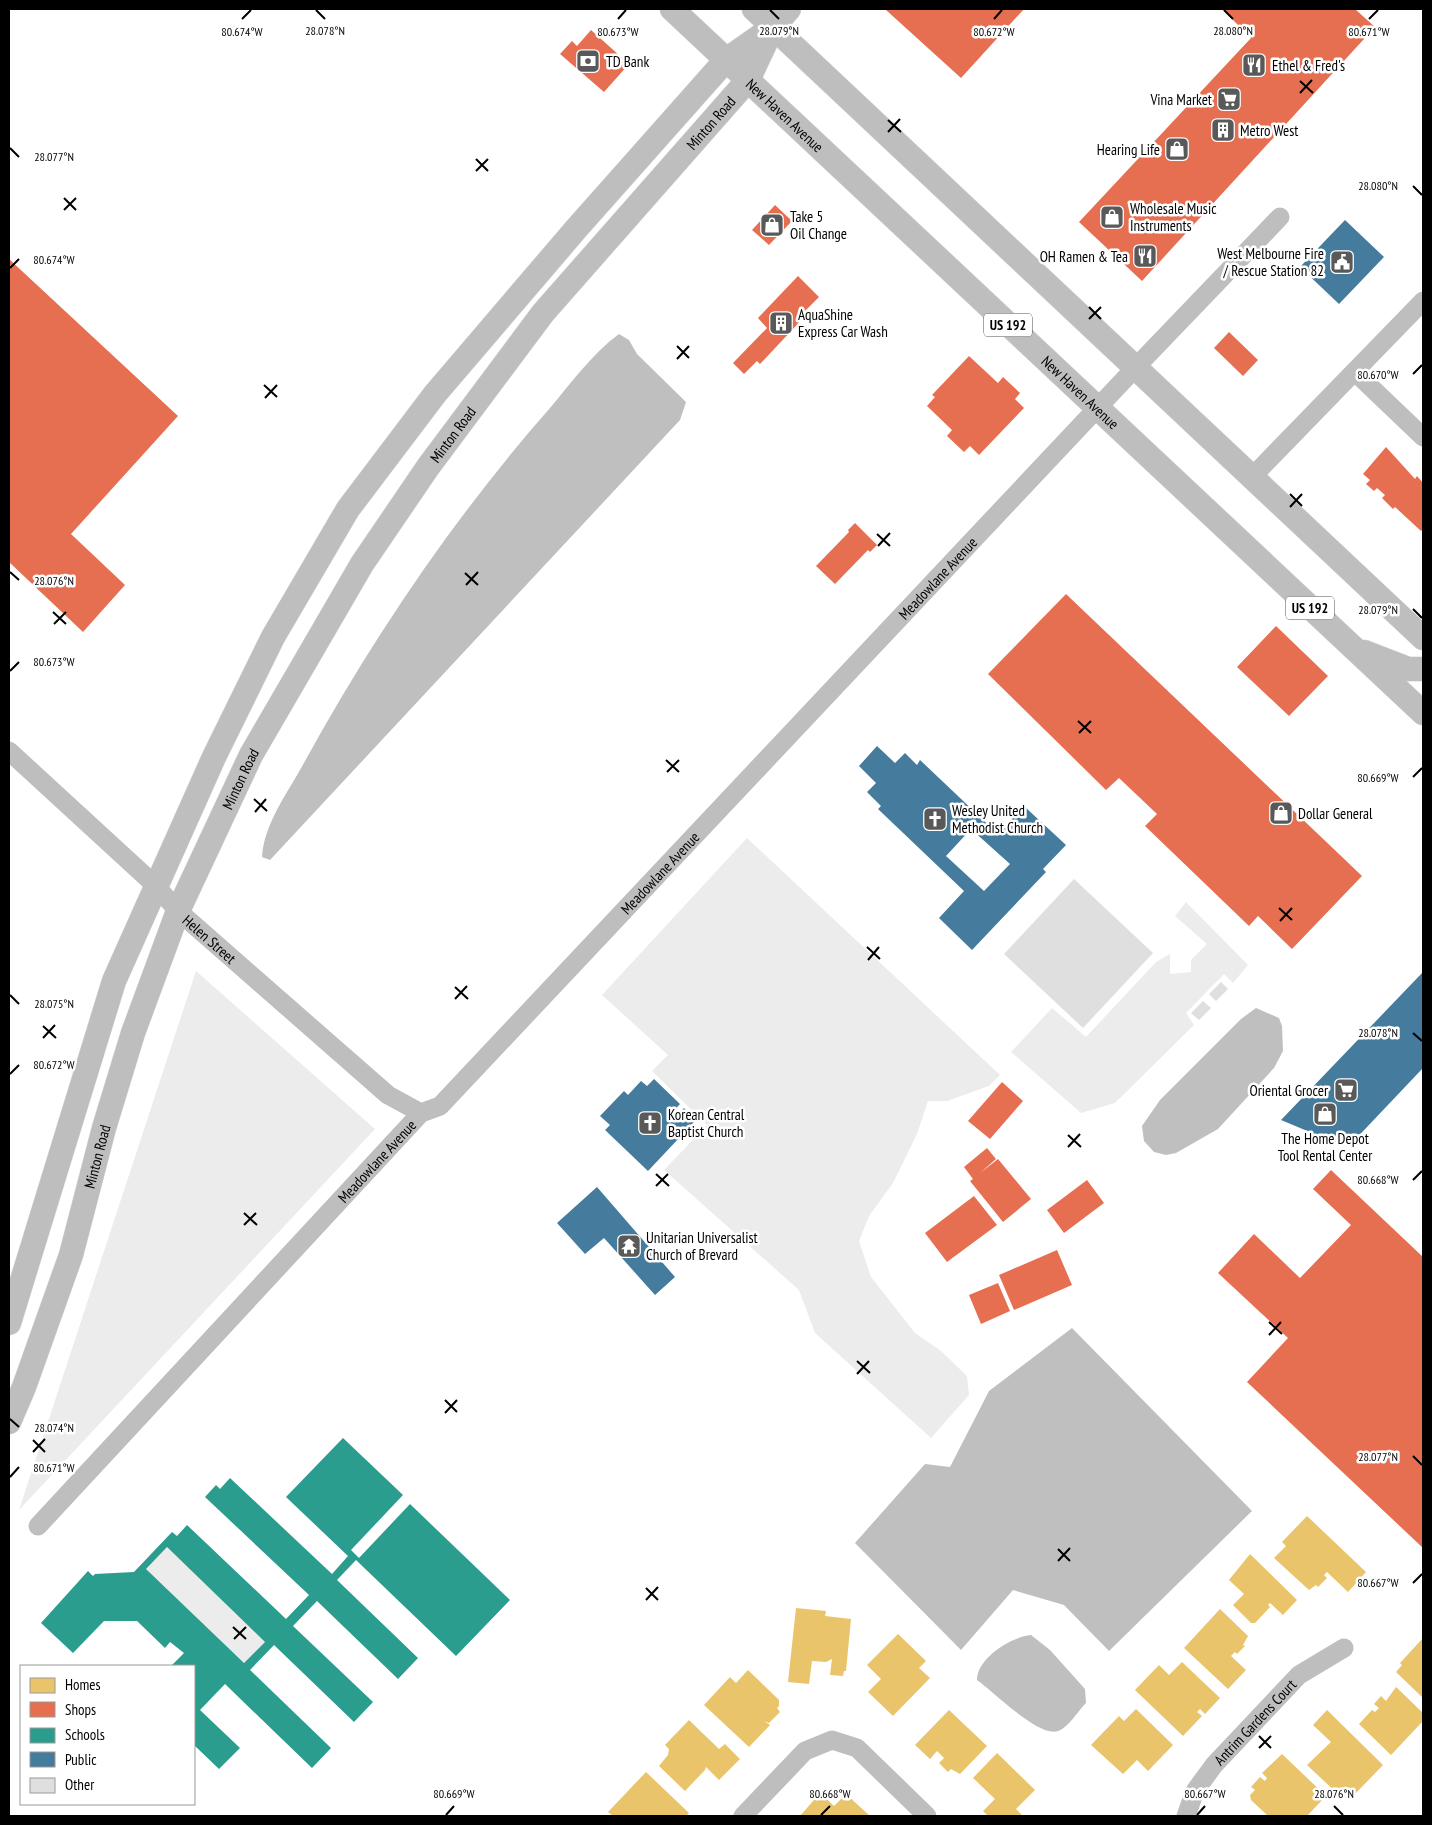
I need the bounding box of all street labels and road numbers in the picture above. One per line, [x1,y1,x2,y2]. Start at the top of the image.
street label: New Haven Avenue [742,74,828,156]
street label: Minton Road [682,92,739,153]
road number: US 192 [984,314,1032,336]
street label: New Haven Avenue [1038,351,1123,433]
street label: Minton Road [425,402,480,466]
street label: Meadowlane Avenue [894,533,981,623]
road number: US 192 [1286,596,1334,620]
street label: Minton Road [218,744,263,812]
street label: Meadowlane Avenue [616,827,703,918]
street label: Helen Street [179,910,240,967]
street label: Meadowlane Avenue [333,1115,420,1206]
street label: Minton Road [79,1122,114,1190]
street label: Antrim Gardens Court [1210,1675,1300,1769]

